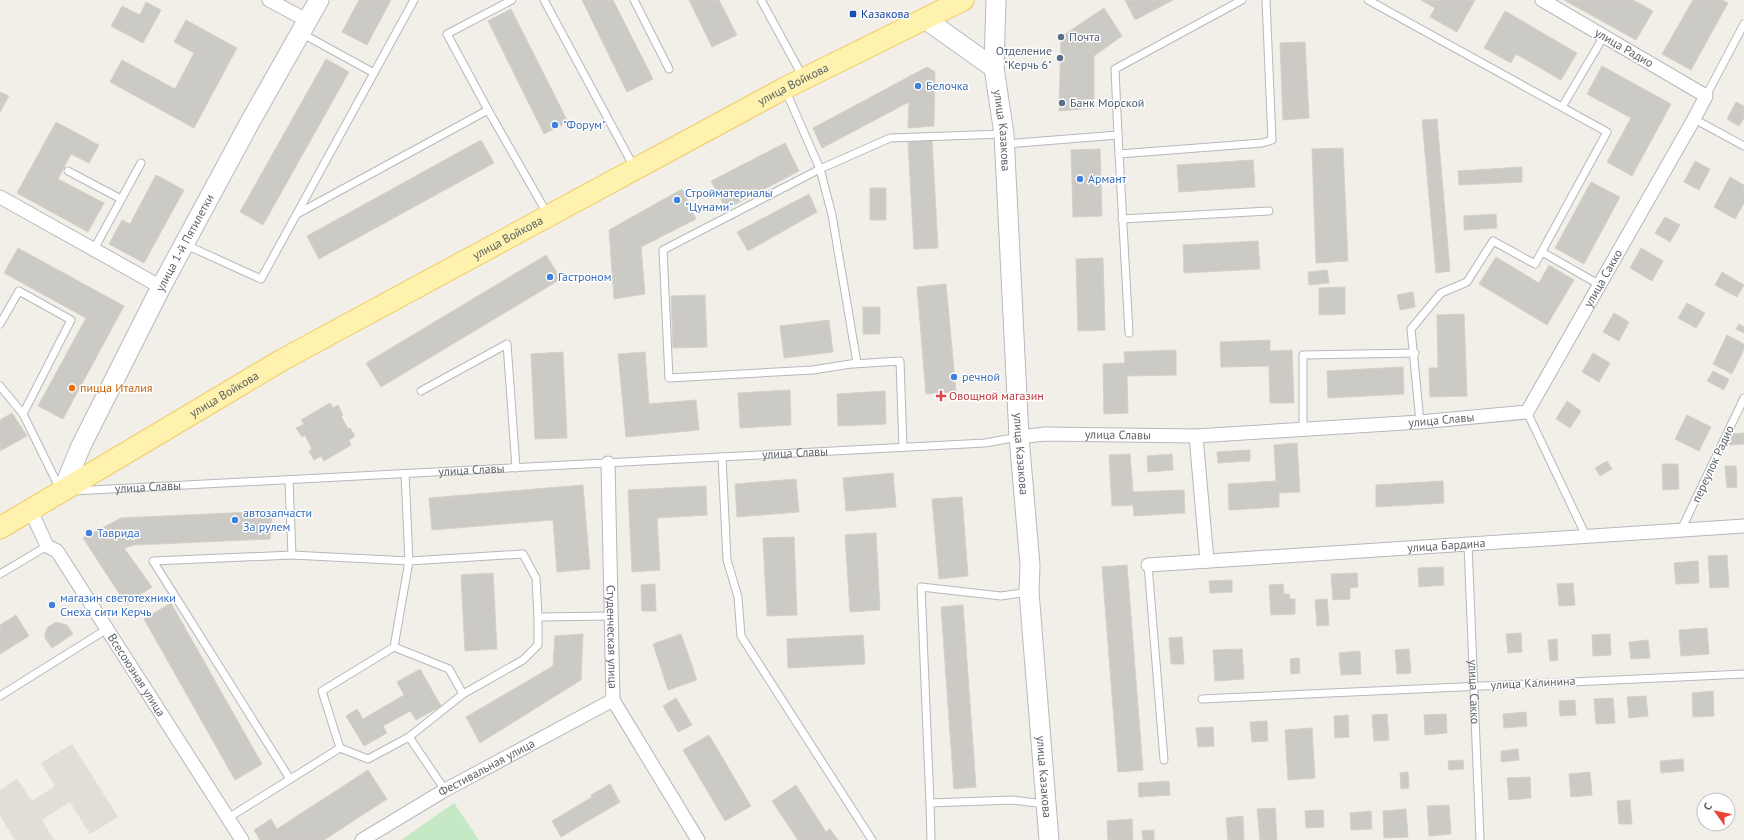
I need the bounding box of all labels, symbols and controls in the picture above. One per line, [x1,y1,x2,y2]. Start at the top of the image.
place label: Казакова [861,6,910,21]
marker: Казакова [848,9,858,19]
street label: улица Радио [1592,25,1656,70]
place label: Почта [1069,29,1100,44]
marker: Почта [1056,32,1066,42]
place label: Отделение "Керчь 6" [996,43,1052,72]
marker: Отделение "Керчь 6" [1055,53,1065,63]
street label: улица Войкова [755,60,831,108]
place label: Белочка [926,78,969,93]
marker: Белочка [913,81,923,91]
street label: улица Казакова [990,88,1014,172]
place label: Банк Морской [1070,95,1144,110]
marker: Банк Морской [1057,98,1067,108]
place label: "Форум" [563,117,606,132]
marker: "Форум" [550,120,560,130]
place label: Армант [1088,171,1127,186]
marker: Армант [1075,174,1085,184]
place label: Стройматериалы "Цунами" [685,185,773,214]
street label: улица 1-й Пятилетки [152,191,217,294]
marker: Стройматериалы "Цунами" [672,195,682,205]
street label: улица Войкова [470,212,545,263]
street label: улица Сакко [1580,246,1625,310]
place label: Гастроном [558,269,612,284]
marker: Гастроном [545,272,555,282]
street label: улица Войкова [187,368,261,420]
place label: речной [962,369,1000,384]
marker: речной [949,372,959,382]
place label: пицца Италия [80,380,152,395]
marker: пицца Италия [67,383,77,393]
place label: Овощной магазин [949,388,1044,403]
marker: Овощной магазин [936,391,946,401]
street label: улица Славы [1408,409,1475,430]
street label: улица Казакова [1011,412,1032,495]
street label: переулок Радио [1688,423,1737,505]
street label: улица Славы [1085,427,1151,442]
street label: улица Славы [762,443,828,462]
street label: улица Славы [438,460,505,479]
street label: улица Славы [114,477,181,496]
place label: автозапчасти За рулем [243,505,312,534]
marker: автозапчасти За рулем [230,515,240,525]
place label: Таврида [97,525,140,540]
marker: Таврида [84,528,94,538]
street label: улица Бардина [1407,535,1486,555]
street label: Студенческая улица [604,585,621,689]
place label: магазин светотехники Снеха сити Керчь [60,590,176,619]
marker: магазин светотехники Снеха сити Керчь [47,600,57,610]
street label: Всесоюзная улица [105,631,169,719]
street label: улица Сакко [1466,659,1483,724]
street label: улица Калинина [1490,673,1576,692]
street label: Фестивальная улица [435,735,537,799]
street label: улица Казакова [1034,735,1055,818]
north arrow [1696,792,1736,832]
text: С [1700,800,1715,813]

